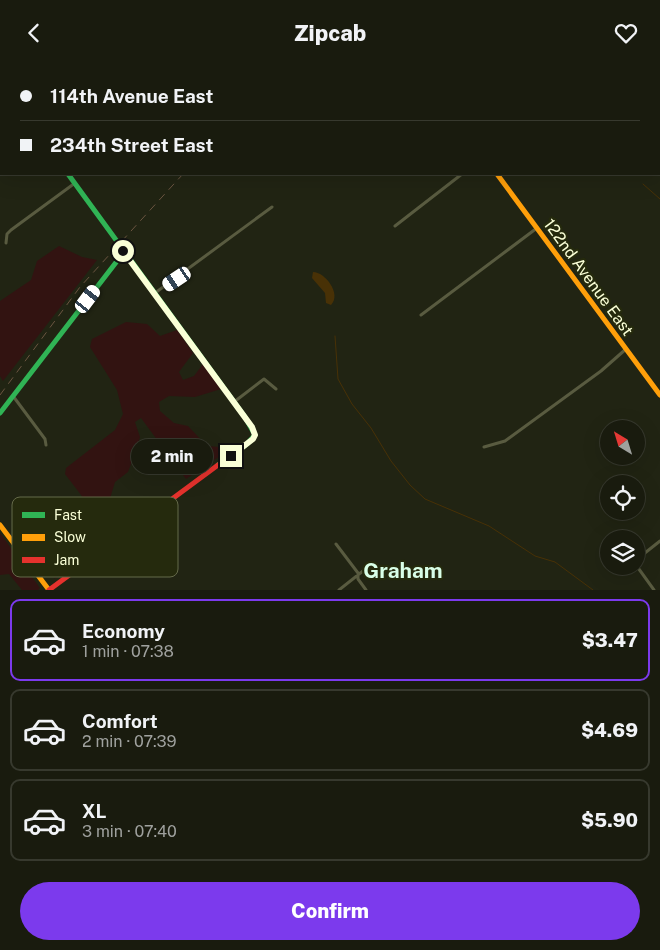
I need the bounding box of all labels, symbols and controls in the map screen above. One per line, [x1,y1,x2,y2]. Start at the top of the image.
icon: back [20,19,48,47]
icon: heart [612,19,640,47]
text: Zipcab [294,20,366,46]
text: 114th Avenue East [50,85,214,107]
text: 234th Street East [50,134,213,156]
street label: 122nd Avenue East [540,215,637,339]
route start [112,240,134,262]
car [160,264,193,294]
car [72,283,103,315]
north arrow [600,420,645,465]
map controls [600,420,645,575]
callout: 2 min [131,439,214,473]
route end [220,445,242,467]
text: 2 min [151,447,193,466]
button: locate [600,475,645,520]
legend [12,497,178,577]
text: Fast [54,507,82,523]
text: Slow [54,529,86,545]
button: layers [600,530,645,575]
text: Jam [54,552,79,568]
district label: Graham [363,558,443,583]
icon: car [22,618,67,663]
text: Economy [82,620,165,642]
text: $3.47 [582,629,638,651]
text: 1 min · 07:38 [82,642,174,661]
icon: car [22,708,67,753]
text: Comfort [82,710,158,732]
text: $4.69 [581,719,638,741]
text: 2 min · 07:39 [82,732,177,751]
icon: car [22,798,67,843]
text: XL [82,800,107,822]
text: $5.90 [581,809,638,831]
text: 3 min · 07:40 [82,822,177,841]
button: Confirm [20,882,640,940]

